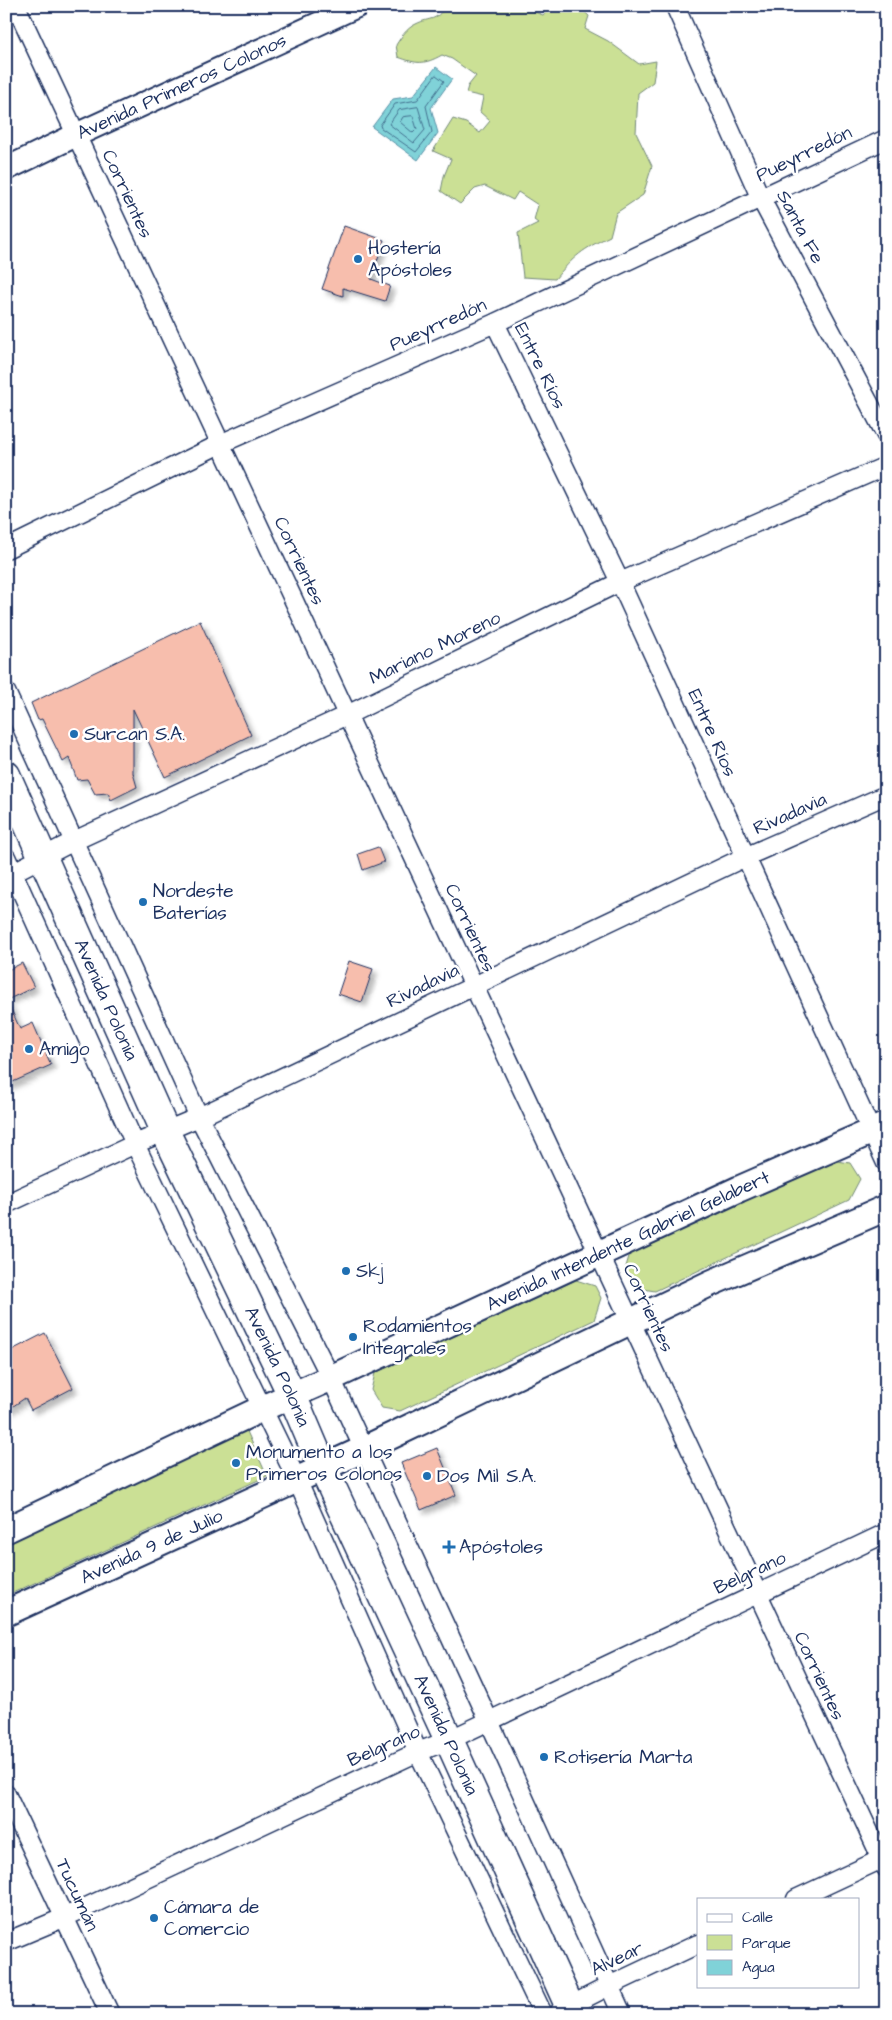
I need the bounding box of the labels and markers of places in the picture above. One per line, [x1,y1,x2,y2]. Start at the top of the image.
place label: Hostería Apóstoles [368,235,452,284]
marker: Hostería Apóstoles [352,253,364,265]
place label: Surcan S.A. [84,721,185,748]
marker: Surcan S.A. [68,728,80,740]
place label: Nordeste Baterías [153,878,234,927]
marker: Nordeste Baterías [137,896,149,908]
place label: Amigo [39,1036,90,1064]
marker: Amigo [23,1043,35,1055]
place label: Skj [356,1258,384,1285]
marker: Skj [340,1265,352,1277]
place label: Rodamientos Integrales [363,1313,472,1363]
marker: Rodamientos Integrales [347,1331,359,1343]
place label: Monumento a los Primeros Colonos [246,1439,402,1488]
marker: Monumento a los Primeros Colonos [230,1457,242,1469]
place label: Dos Mil S.A. [437,1463,536,1490]
marker: Dos Mil S.A. [421,1470,433,1482]
place label: Apóstoles [459,1534,543,1561]
marker: Apóstoles [443,1541,455,1553]
place label: Rotisería Marta [554,1744,693,1771]
marker: Rotisería Marta [538,1751,550,1763]
place label: Cámara de Comercio [164,1894,259,1943]
marker: Cámara de Comercio [148,1912,160,1924]

